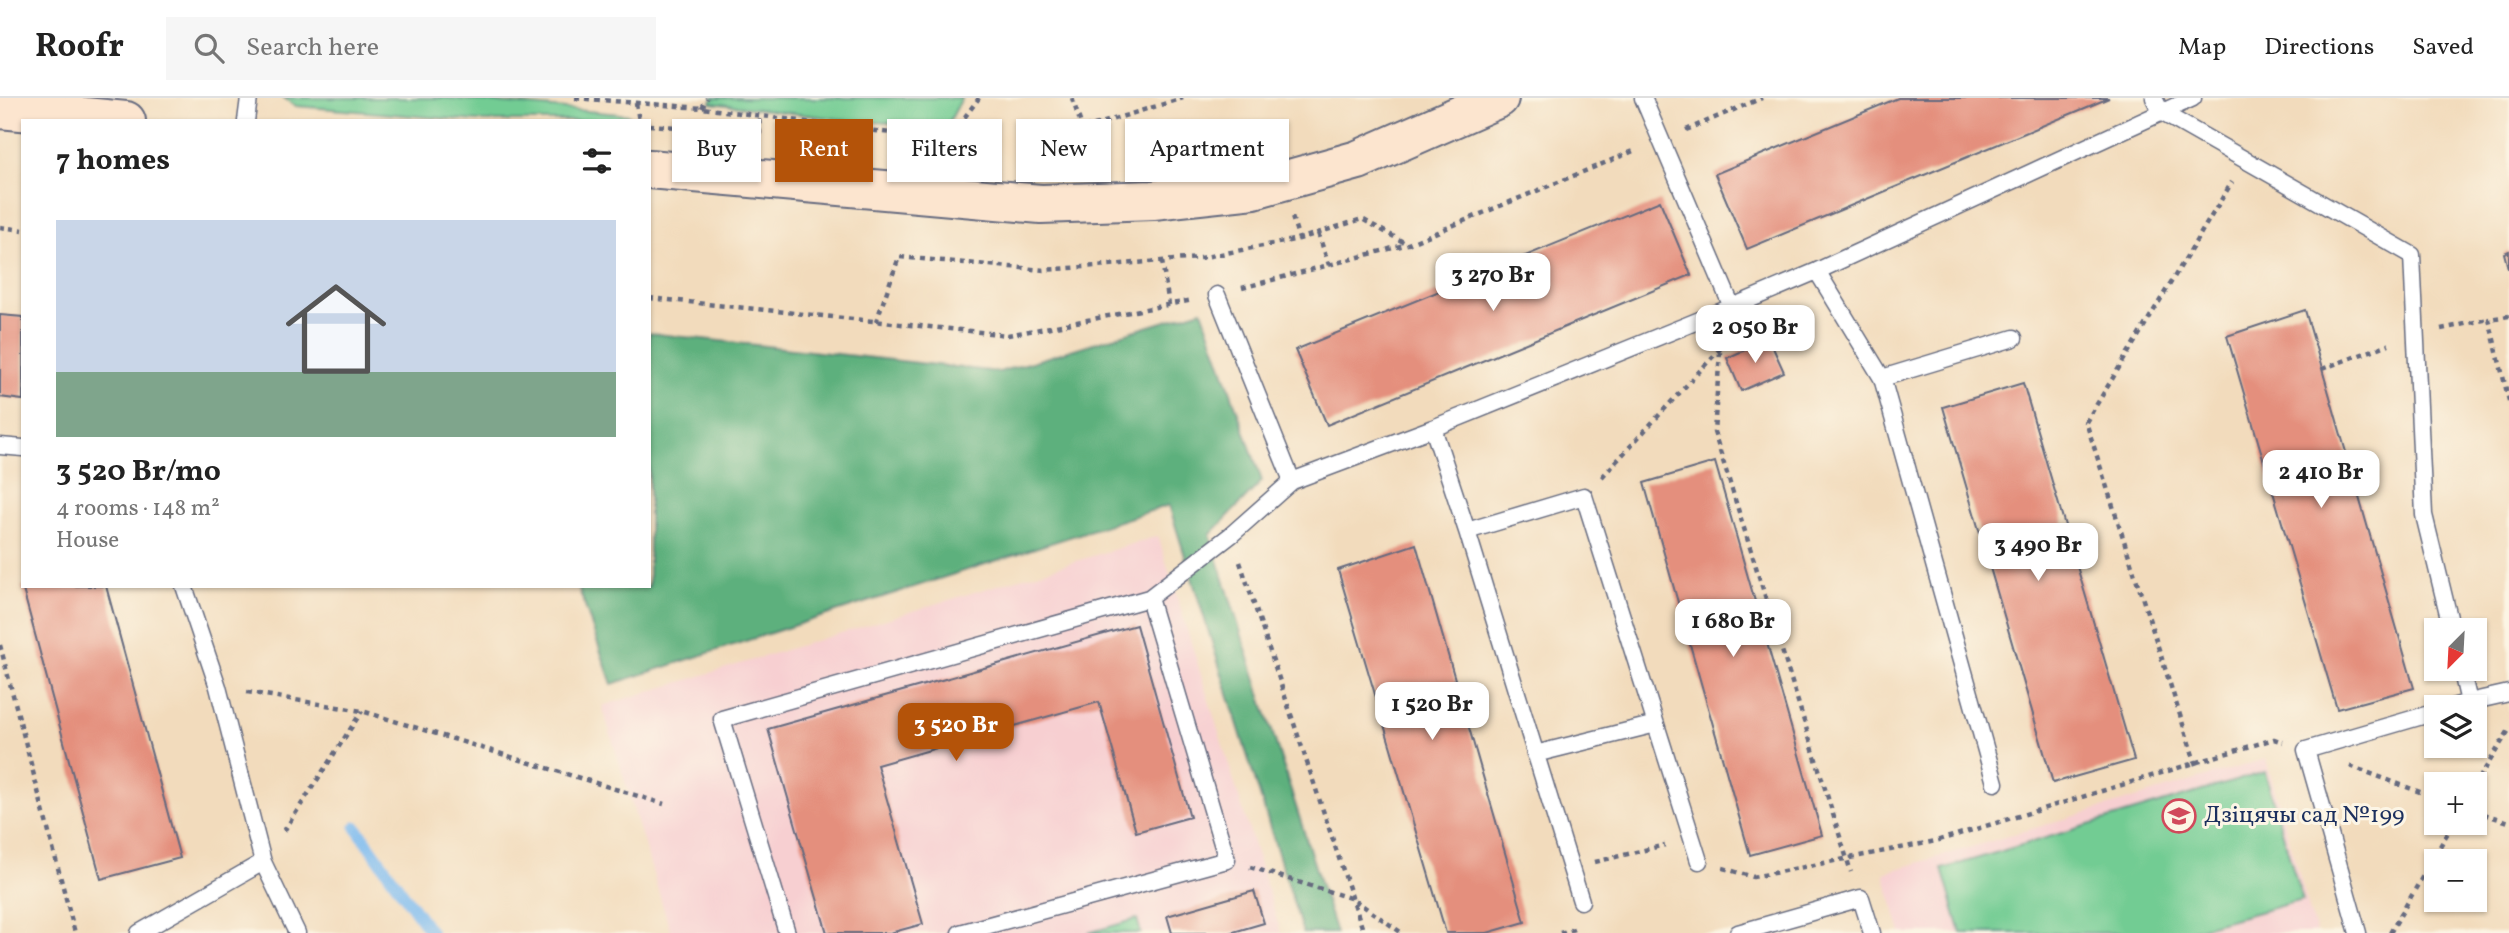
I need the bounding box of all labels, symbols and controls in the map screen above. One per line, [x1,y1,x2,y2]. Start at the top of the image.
search box [166,17,656,80]
text: Roofr [35,25,124,71]
icon: search [190,29,228,67]
text: Search here [246,30,379,66]
text: Map [2178,31,2226,65]
text: Directions [2264,31,2374,65]
text: Saved [2412,31,2474,65]
chip: Buy [672,119,761,182]
chip: Rent [775,119,873,182]
chip: Filters [887,119,1002,182]
chip: New [1016,119,1111,182]
chip: Apartment [1125,119,1289,182]
text: 7 homes [56,140,170,182]
icon: filters [578,142,616,180]
pin: 3 270 Br [1421,254,1565,313]
text: 3 270 Br [1451,260,1535,292]
icon: home [273,266,399,392]
pin: 2 050 Br [1683,306,1827,365]
text: 2 050 Br [1712,312,1798,344]
pin: 2 410 Br [2249,450,2393,510]
text: 3 520 Br/mo [56,451,221,493]
text: 2 410 Br [2279,457,2363,489]
text: 4 rooms · 148 m² [56,493,220,525]
pin: 3 490 Br [1966,524,2110,583]
text: House [56,525,119,557]
text: 3 490 Br [1994,530,2082,562]
pin: 1 680 Br [1661,600,1805,659]
text: 1 680 Br [1691,606,1775,638]
north arrow [2424,618,2487,681]
map controls [2424,618,2487,912]
pin: 1 520 Br [1360,682,1504,742]
text: 1 520 Br [1391,689,1473,721]
button: layers [2424,695,2487,758]
pin: 3 520 Br [884,704,1028,763]
text: 3 520 Br [914,710,998,742]
button: + [2424,772,2487,835]
school or university icon: Дзіцячы сад №199 [2160,797,2198,835]
place label: Дзіцячы сад №199 [2204,799,2405,833]
button: − [2424,849,2487,912]

